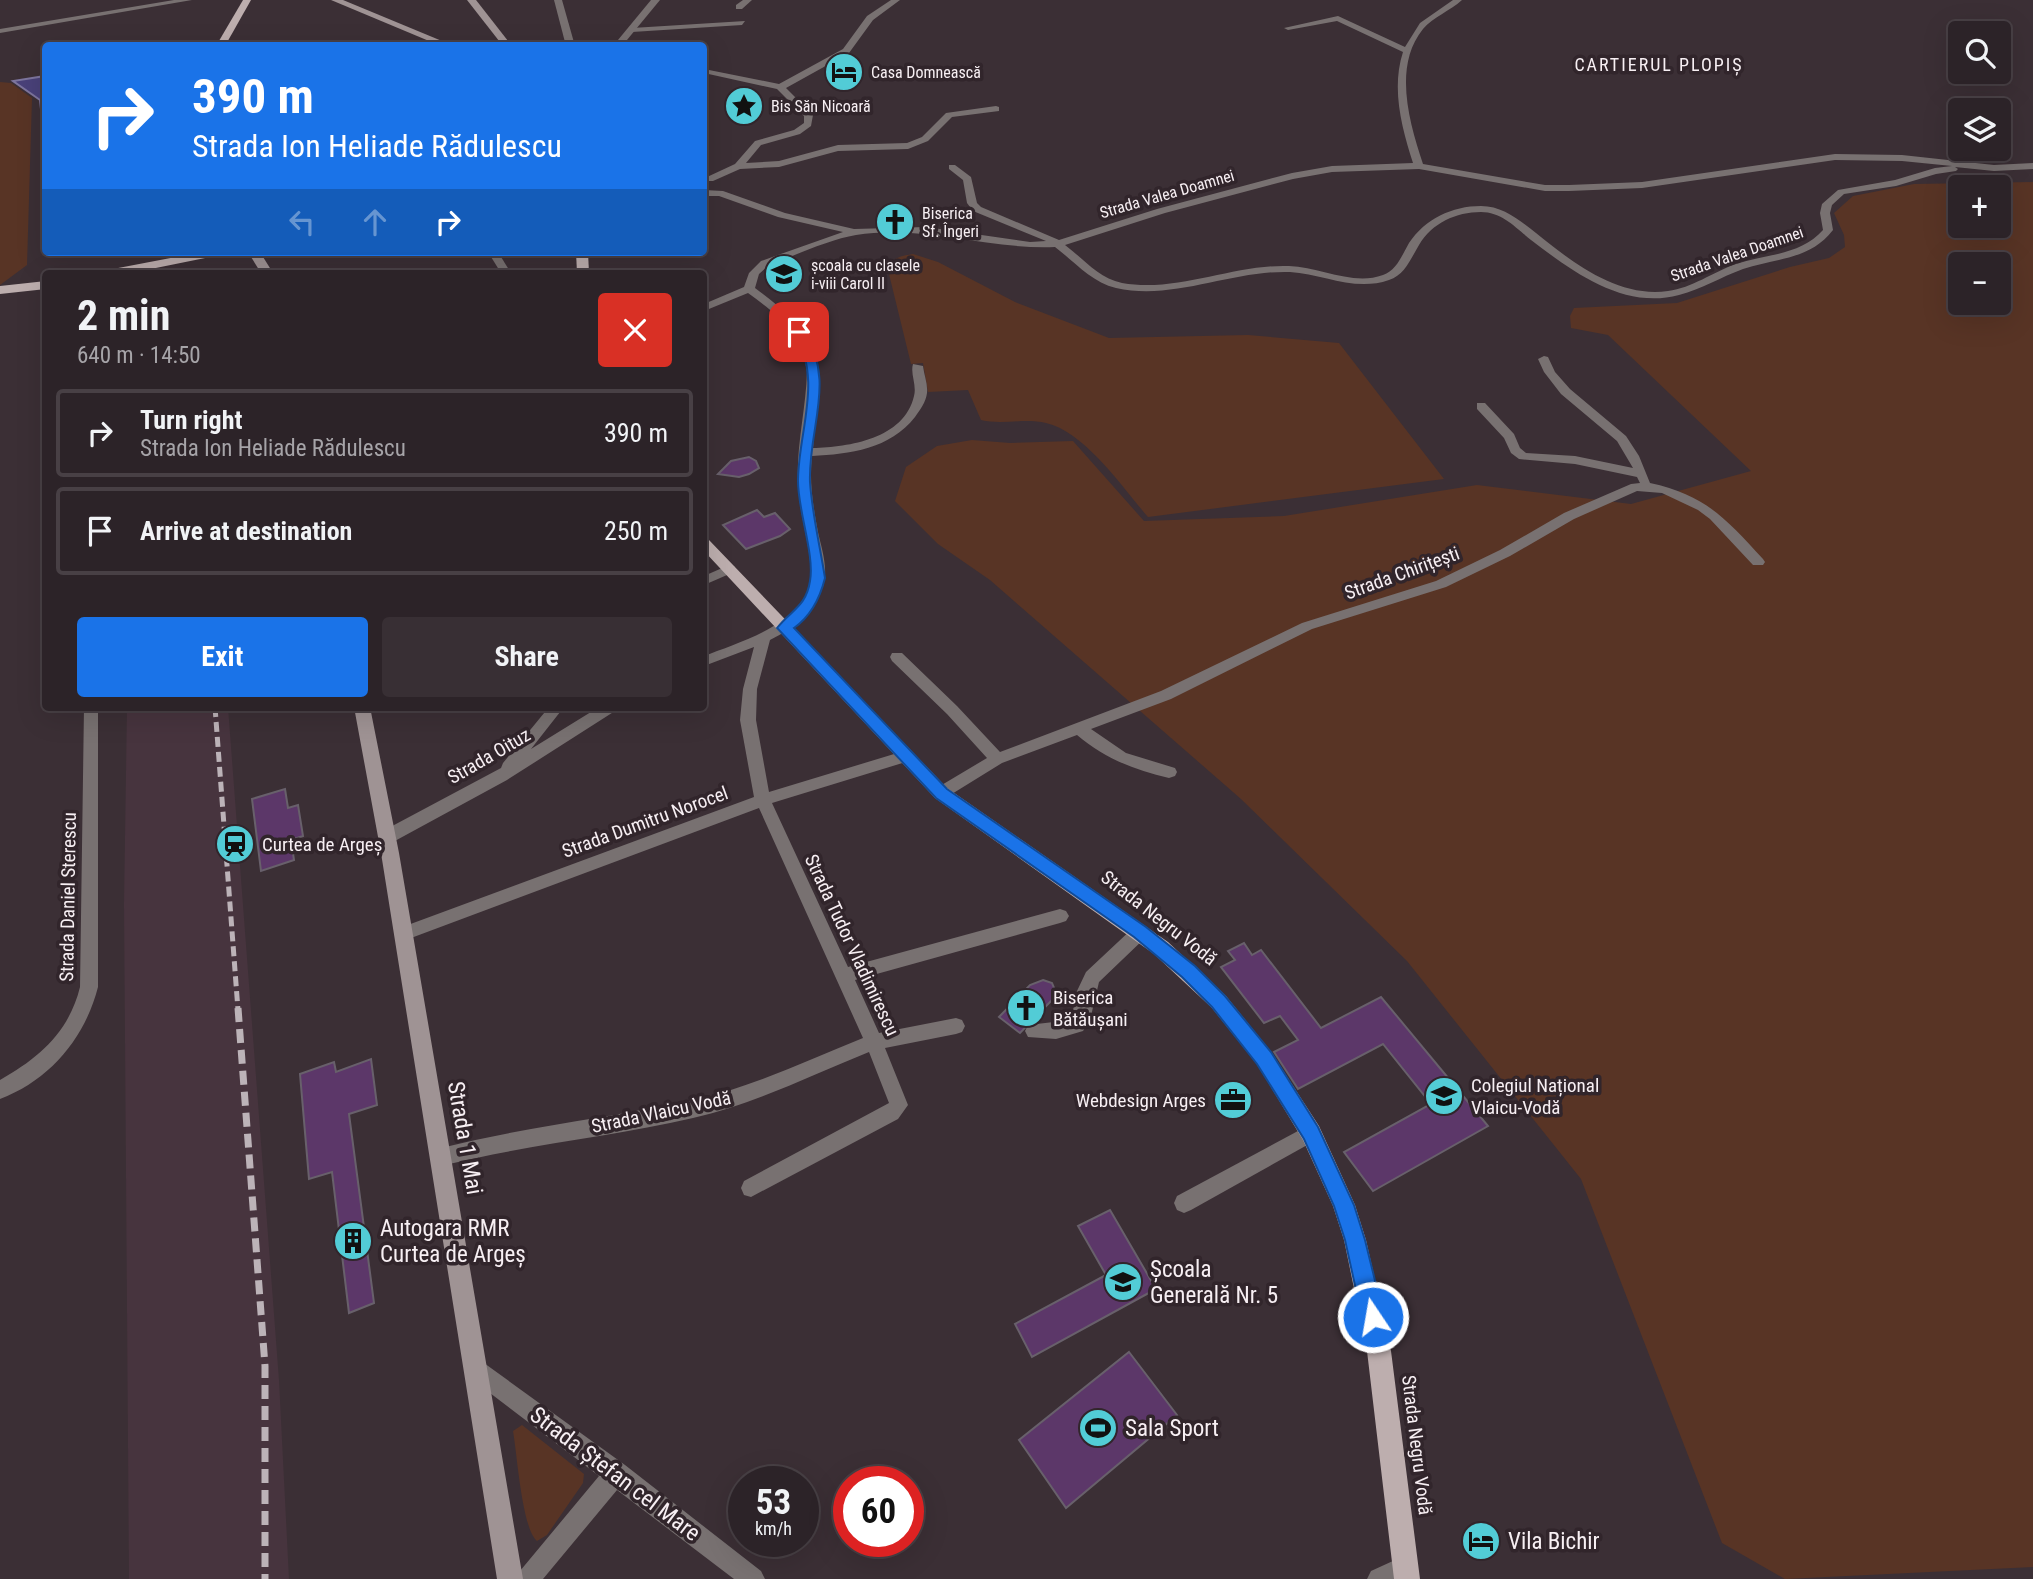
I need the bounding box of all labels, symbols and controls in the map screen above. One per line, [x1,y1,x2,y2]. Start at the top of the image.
map controls [1948,21,2011,315]
button: search [1948,21,2011,84]
hotel icon: Casa Domnească [823,51,865,93]
district label: CARTIERUL PLOPIȘ [1574,54,1744,76]
place label: Casa Domnească [871,63,981,82]
text: 390 m [192,68,314,125]
icon: right [77,70,168,161]
place icon: Bis Săn Nicoară [723,85,765,127]
place label: Bis Săn Nicoară [771,97,871,116]
button: layers [1948,98,2011,161]
text: Strada Ion Heliade Rădulescu [192,127,562,165]
street label: Strada Valea Doamnei [1098,166,1236,222]
button: + [1948,175,2011,238]
church icon: Biserica Sf. Îngeri [874,201,916,243]
icon: left [283,203,321,241]
icon: ahead [356,203,394,241]
icon: right [429,203,467,241]
place label: Biserica Sf. Îngeri [922,204,979,241]
street label: Strada Valea Doamnei [1668,222,1806,286]
button: − [1948,252,2011,315]
school or university icon: școala cu clasele i-viii Carol II [763,253,805,295]
place label: școala cu clasele i-viii Carol II [811,256,920,293]
text: 2 min [77,291,170,340]
button: close [598,293,672,367]
pin [769,302,829,362]
icon: arrive [780,313,818,351]
text: 640 m · 14:50 [77,342,201,369]
text: Turn right [140,405,242,435]
icon: right [81,414,119,452]
text: 390 m [604,418,668,448]
text: Strada Ion Heliade Rădulescu [140,435,406,462]
icon: arrive [81,512,119,550]
text: Arrive at destination [140,516,352,546]
text: 250 m [604,516,668,546]
street label: Strada Chirițești [1341,542,1463,604]
button: Exit [77,617,368,697]
button: Share [382,617,672,697]
street label: Strada Oituz [443,723,535,789]
street label: Strada Dumitru Norocel [559,781,731,863]
street label: Strada Daniel Sterescu [55,812,81,982]
station icon: Curtea de Argeș [214,823,256,865]
place label: Curtea de Argeș [262,833,382,856]
street label: Strada Tudor Vladimirescu [800,851,904,1039]
street label: Strada Negru Vodă [1097,866,1221,970]
place label: Biserica Bătăușani [1053,986,1128,1031]
church icon: Biserica Bătăușani [1005,987,1047,1029]
place label: Colegiul Național Vlaicu-Vodă [1471,1074,1599,1119]
school or university icon: Colegiul Național Vlaicu-Vodă [1423,1075,1465,1117]
street label: Strada 1 Mai [442,1079,488,1197]
office icon: Webdesign Arges [1212,1079,1254,1121]
street label: Strada Vlaicu Vodă [589,1086,733,1138]
place label: Webdesign Arges [1076,1089,1206,1112]
place label: Autogara RMR Curtea de Argeș [380,1215,526,1268]
building icon: Autogara RMR Curtea de Argeș [332,1220,374,1262]
place label: Școala Generală Nr. 5 [1150,1256,1278,1309]
school or university icon: Școala Generală Nr. 5 [1102,1261,1144,1303]
position arrow [1336,1280,1410,1354]
street label: Strada Negru Vodă [1397,1374,1437,1516]
street label: Strada Ștefan cel Mare [525,1401,705,1547]
sports icon: Sala Sport [1077,1407,1119,1449]
place label: Sala Sport [1125,1415,1219,1442]
speed limit sign: 60 [833,1466,924,1557]
text: 53 [756,1482,791,1523]
text: km/h [755,1518,792,1539]
hotel icon: Vila Bichir [1460,1520,1502,1562]
place label: Vila Bichir [1508,1528,1600,1555]

